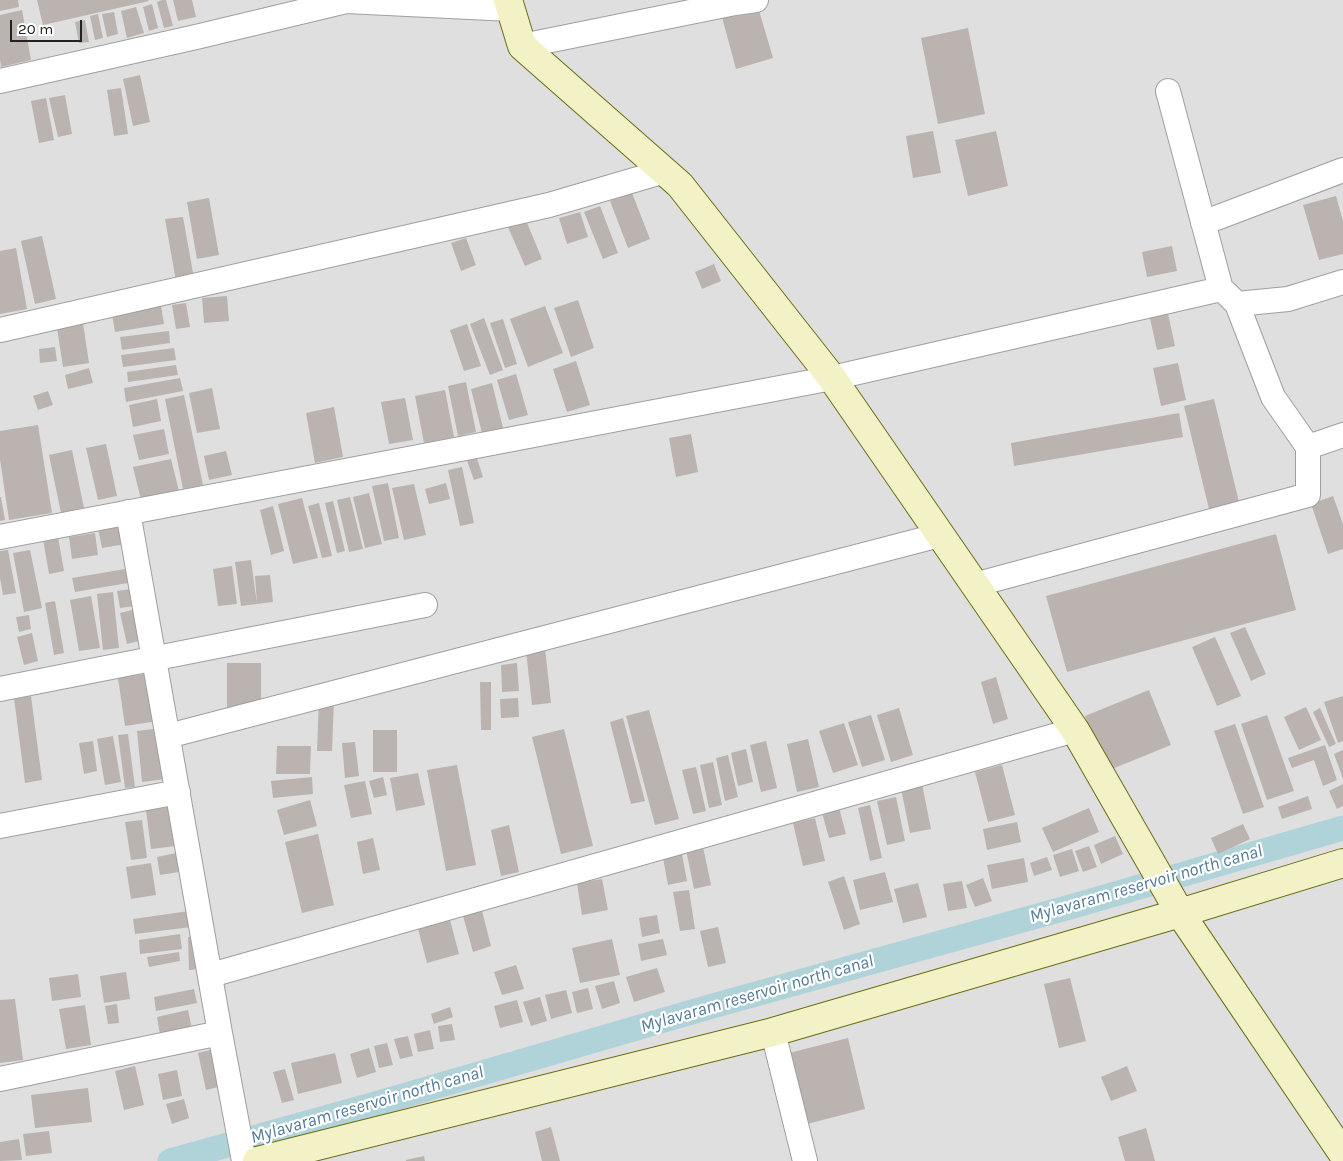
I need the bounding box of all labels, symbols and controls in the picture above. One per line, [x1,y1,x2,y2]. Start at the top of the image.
scale bar [12,10,85,42]
text: 20 m [18,20,53,38]
water label: Mylavaram reservoir north canal [1027,840,1265,928]
water label: Mylavaram reservoir north canal [638,950,876,1038]
water label: Mylavaram reservoir north canal [248,1061,486,1149]

